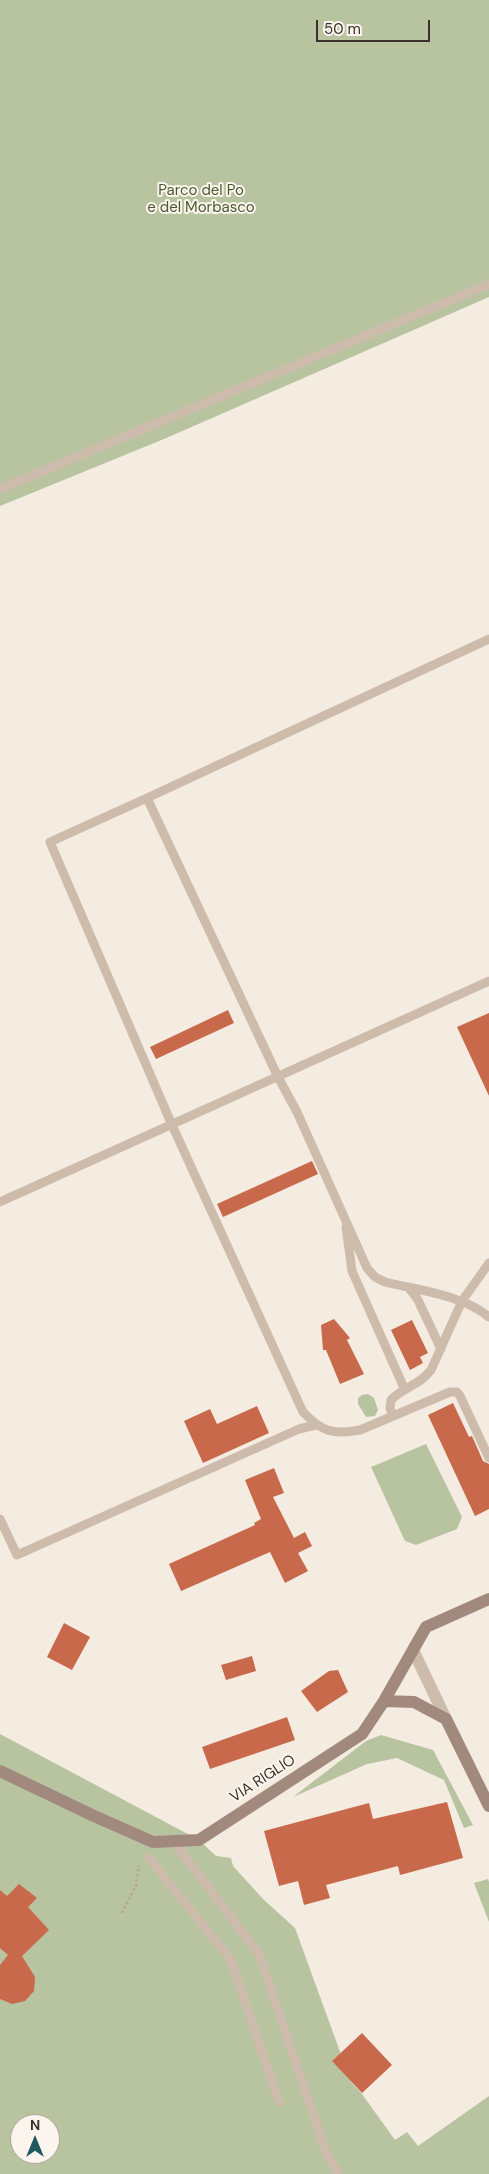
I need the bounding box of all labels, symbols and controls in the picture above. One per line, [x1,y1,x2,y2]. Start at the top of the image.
scale bar [319,10,433,42]
text: 50 m [324,19,361,39]
park label: Parco del Po e del Morbasco [147,182,255,217]
street label: VIA RIGLIO [227,1751,299,1807]
north arrow [10,2114,60,2164]
text: N [30,2116,40,2134]

